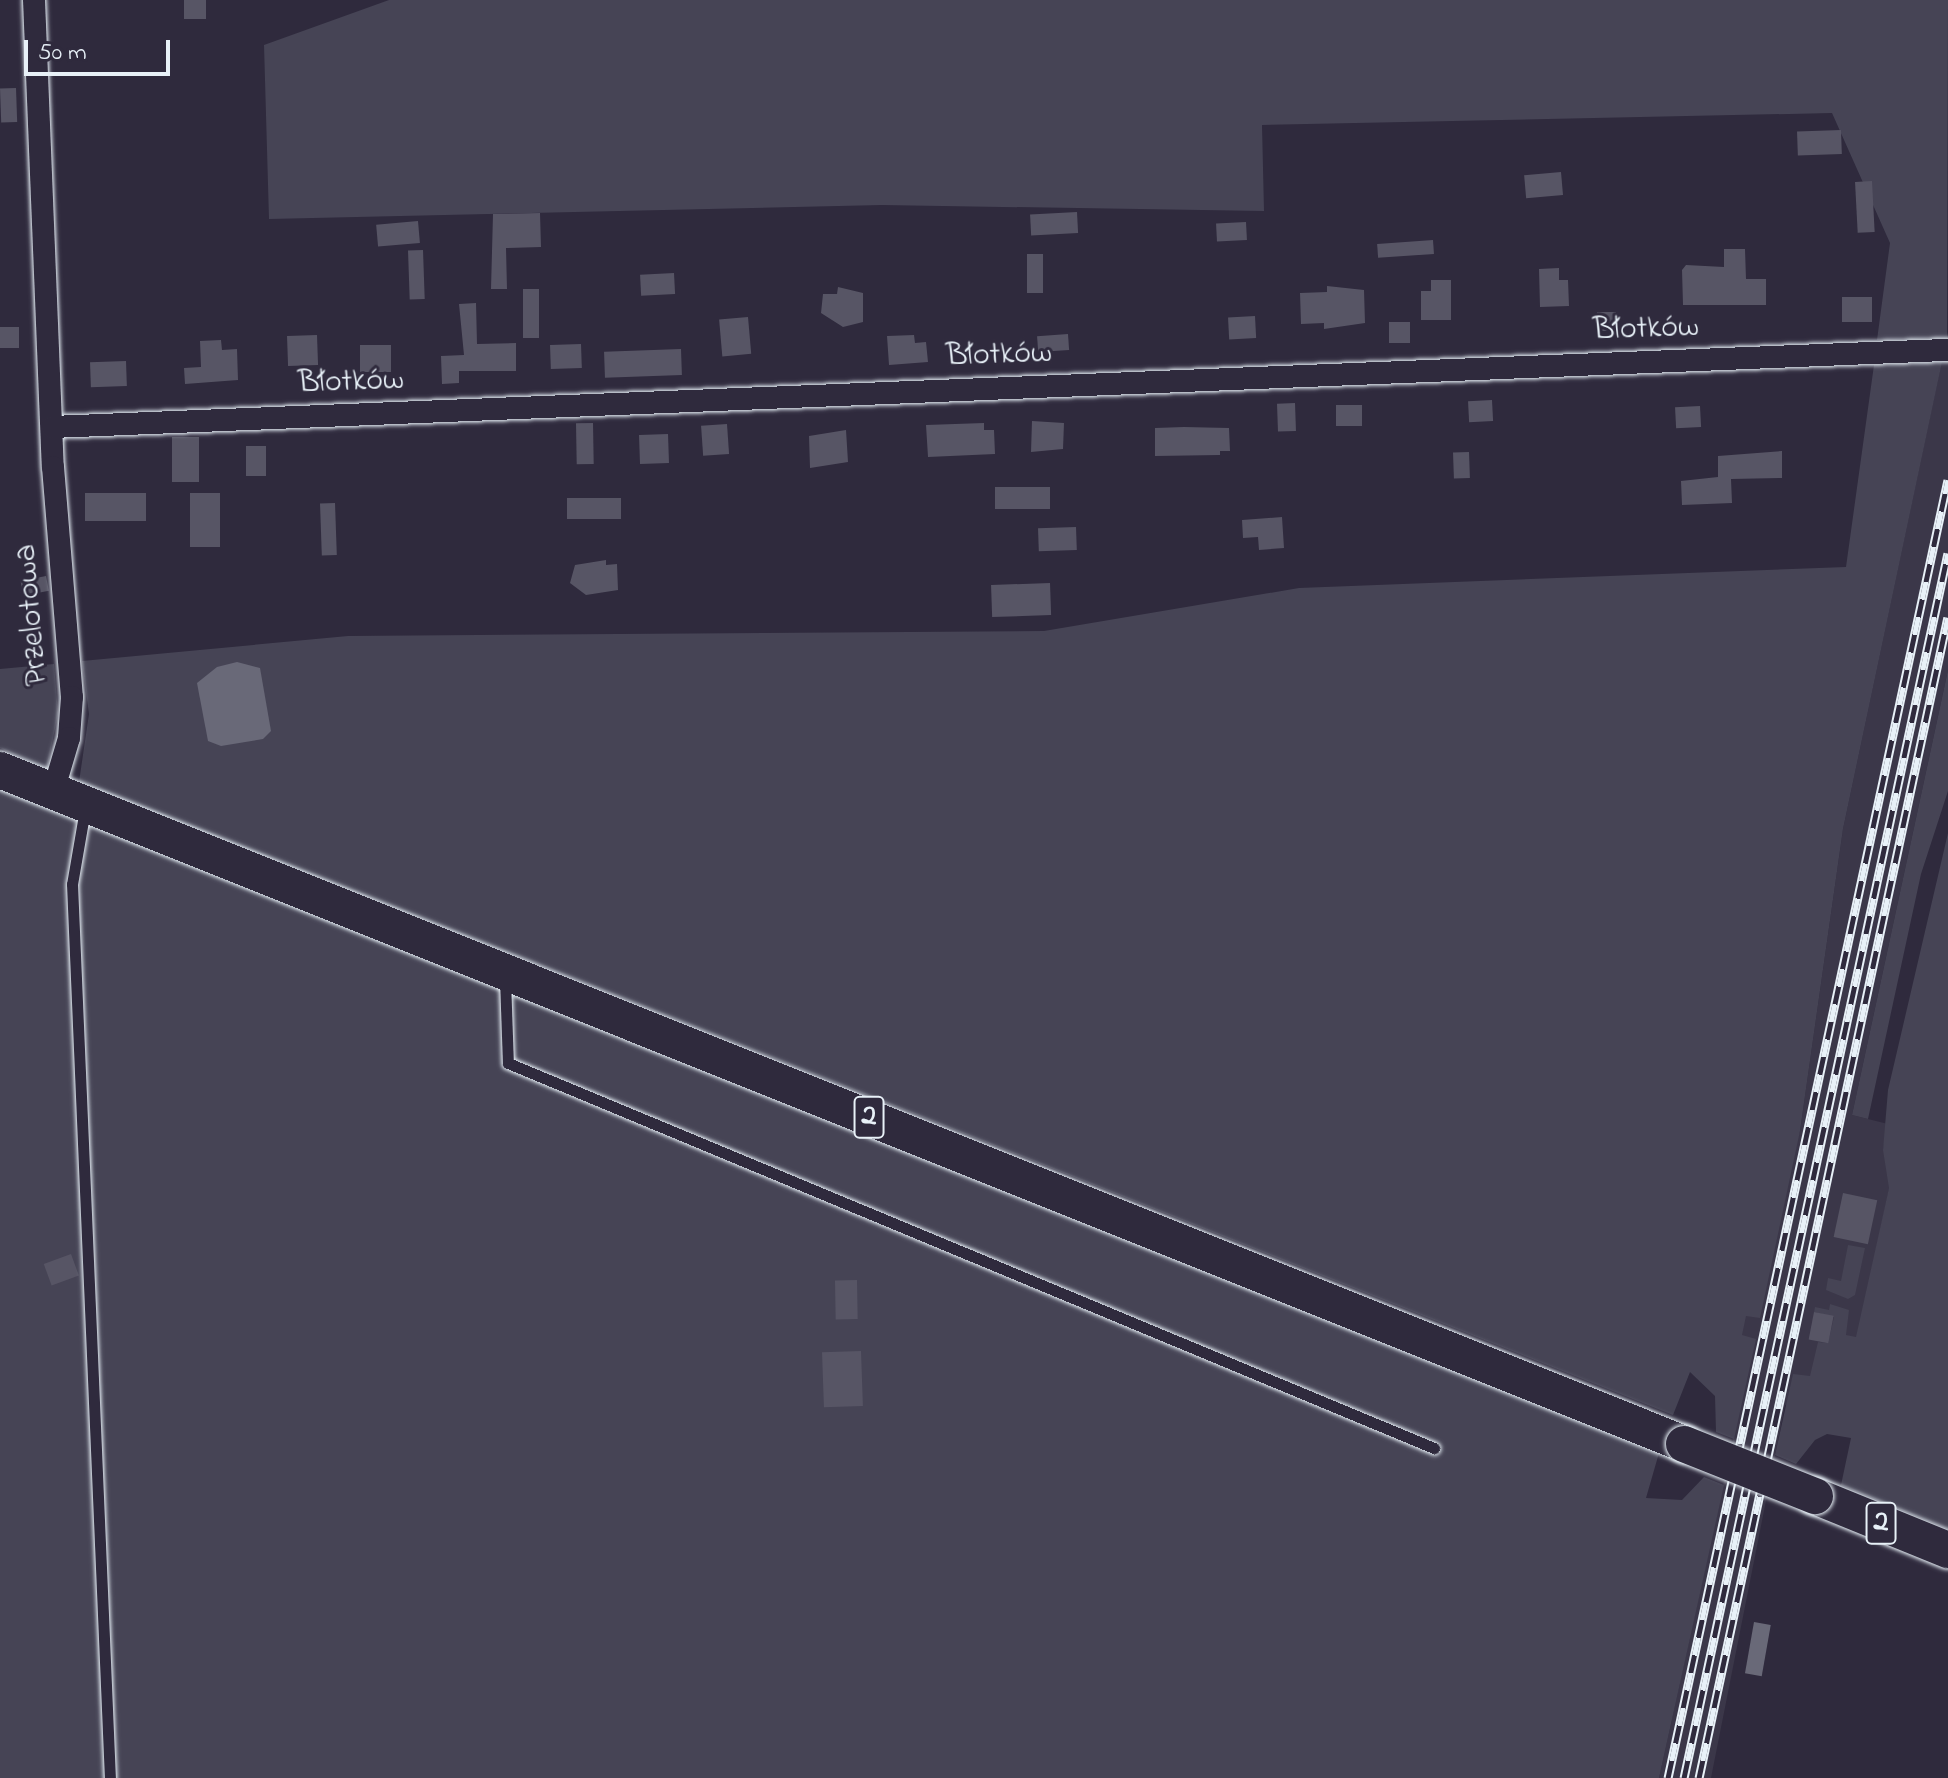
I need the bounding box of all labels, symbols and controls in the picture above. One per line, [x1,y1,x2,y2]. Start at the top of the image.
scale bar [28,24,174,74]
text: 50 m [38,36,87,71]
street label: Błotków [1592,309,1700,351]
street label: Błotków [945,335,1053,377]
street label: Błotków [297,362,405,404]
street label: Przelotowa [8,543,58,687]
road number: 2 [853,1091,885,1143]
road number: 2 [1865,1497,1897,1549]

